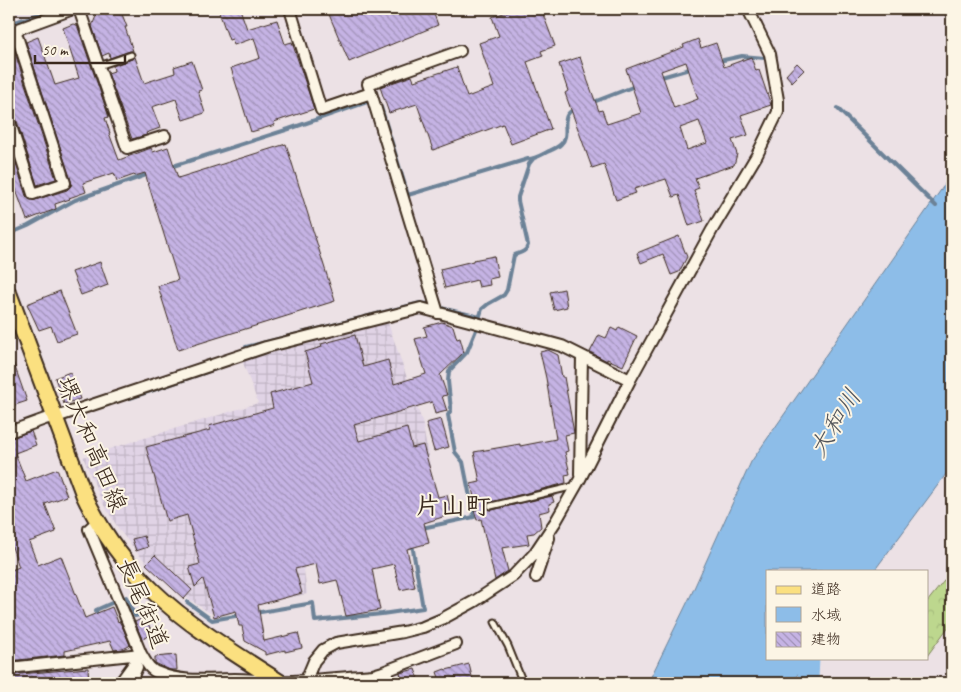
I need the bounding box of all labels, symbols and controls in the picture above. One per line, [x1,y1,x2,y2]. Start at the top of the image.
scale bar [35,32,125,64]
text: 50 m [42,41,69,60]
street label: 堺大和高田線 [50,372,134,516]
water label: 大和川 [802,383,868,463]
district label: 片山町 [415,490,491,522]
street label: 長尾街道 [110,553,176,653]
legend [766,570,928,660]
text: 道路 [811,580,841,599]
text: 水域 [811,606,841,625]
text: 建物 [811,630,841,649]

